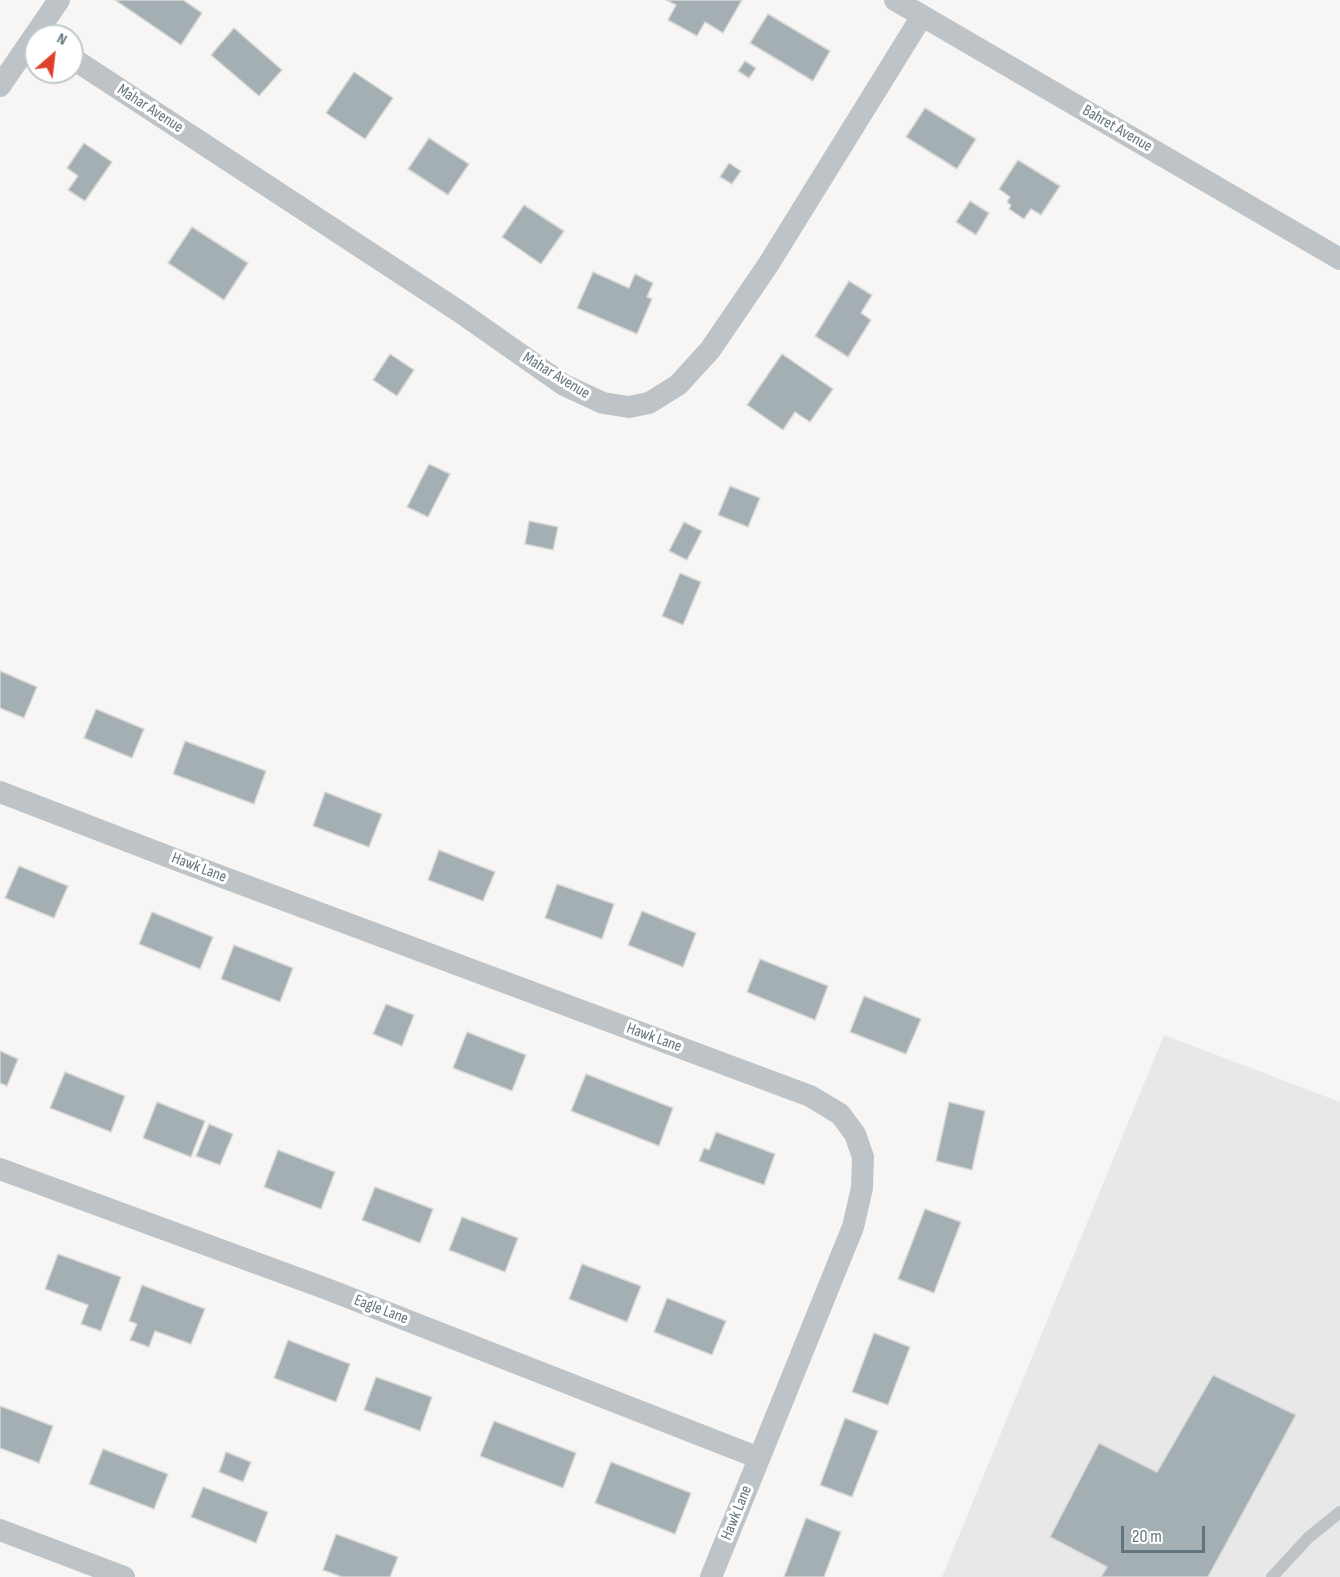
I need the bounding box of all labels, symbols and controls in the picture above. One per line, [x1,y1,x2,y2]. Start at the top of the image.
north arrow [24,24,84,84]
text: N [54,29,70,50]
street label: Mahar Avenue [113,81,187,137]
street label: Bahret Avenue [1079,101,1155,157]
street label: Mahar Avenue [519,348,593,404]
street label: Hawk Lane [169,849,229,887]
street label: Hawk Lane [624,1019,684,1057]
street label: Eagle Lane [351,1291,411,1329]
street label: Hawk Lane [717,1483,757,1543]
scale bar [1124,1514,1208,1552]
text: 20 m [1132,1526,1162,1547]

